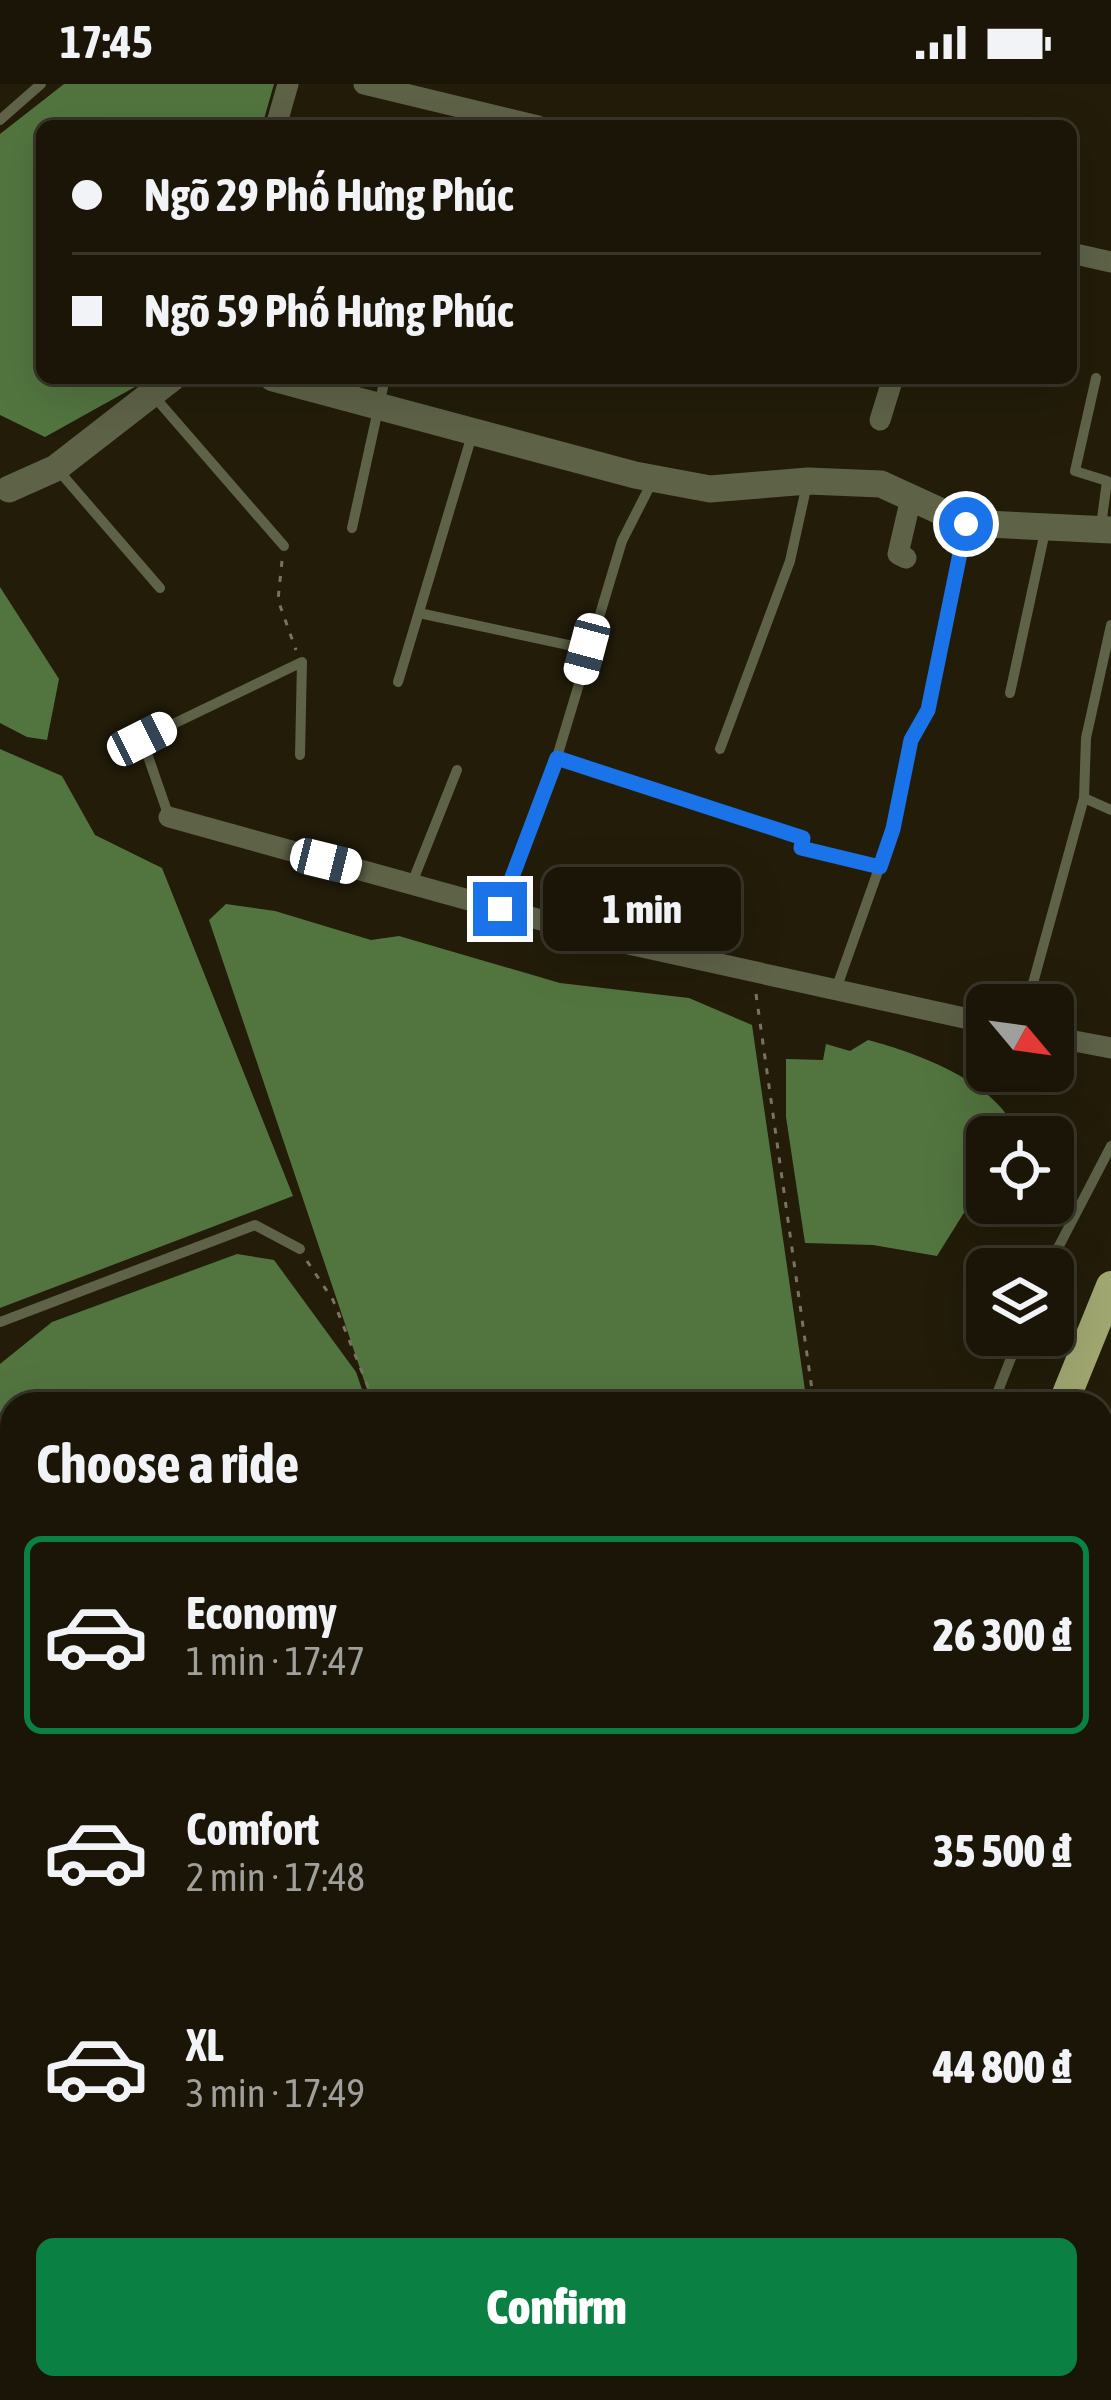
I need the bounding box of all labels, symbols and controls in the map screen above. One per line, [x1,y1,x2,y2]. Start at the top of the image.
text: 17:45 [60,16,153,68]
text: Ngõ 29 Phố Hưng Phúc [144,169,513,221]
text: Ngõ 59 Phố Hưng Phúc [144,285,513,337]
route start [939,497,993,551]
car [560,610,614,688]
car [102,707,182,771]
car [287,835,365,887]
callout: 1 min [542,867,740,951]
route end [473,882,527,936]
text: 1 min [602,887,682,931]
north arrow [966,984,1074,1092]
map controls [966,984,1074,1356]
button: locate [966,1116,1074,1224]
button: layers [966,1248,1074,1356]
text: Choose a ride [36,1433,299,1494]
icon: car [42,1581,150,1689]
text: Economy [186,1587,337,1639]
text: 26 300 ₫ [933,1609,1071,1661]
text: 1 min · 17:47 [186,1639,365,1683]
icon: car [42,1797,150,1905]
text: Comfort [186,1803,319,1855]
text: 35 500 ₫ [933,1825,1071,1877]
text: 2 min · 17:48 [186,1855,365,1899]
icon: car [42,2013,150,2121]
text: XL [186,2019,224,2071]
text: 44 800 ₫ [933,2041,1071,2093]
text: 3 min · 17:49 [186,2071,365,2115]
button: Confirm [36,2238,1077,2376]

